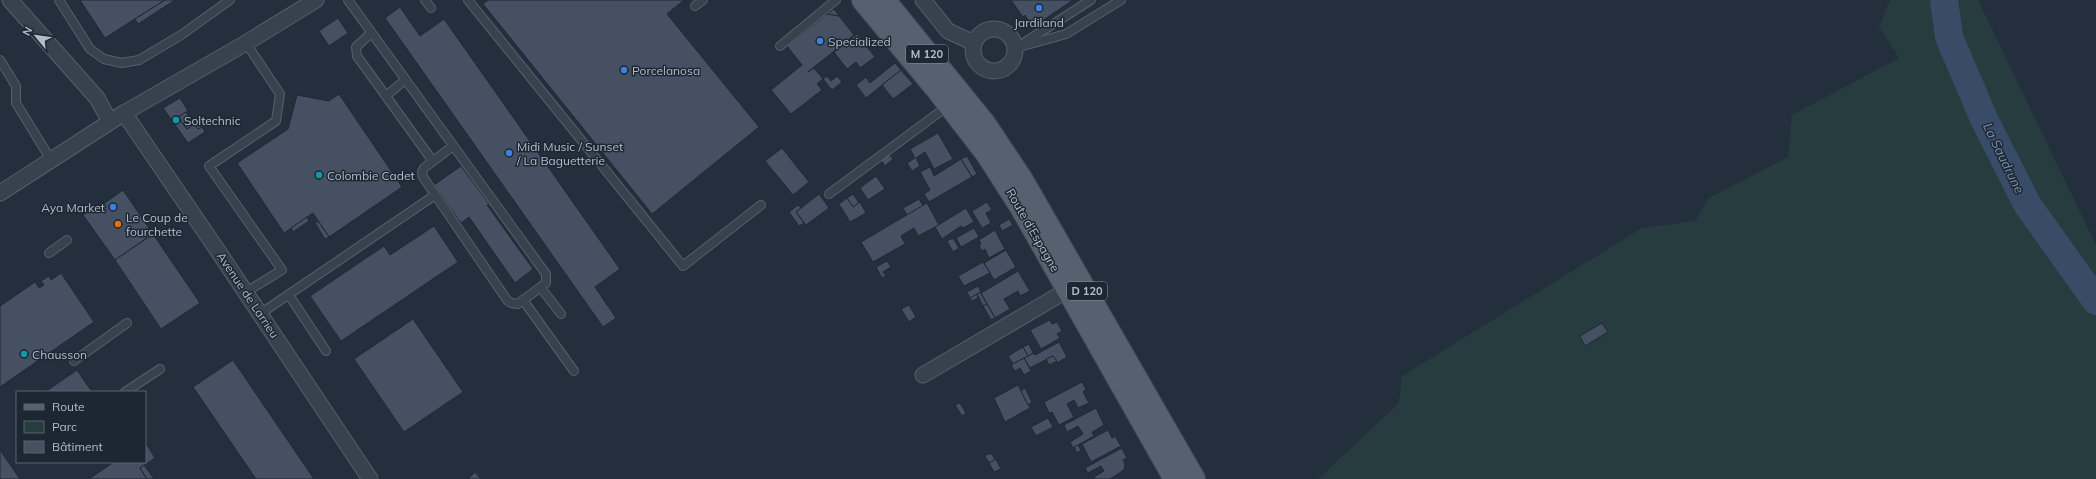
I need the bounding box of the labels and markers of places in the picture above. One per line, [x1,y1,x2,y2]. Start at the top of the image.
marker: Jardiland [1034,3,1044,13]
place label: Jardiland [1014,15,1064,30]
place label: Specialized [828,34,891,49]
marker: Specialized [815,36,825,46]
place label: Porcelanosa [632,63,700,78]
marker: Porcelanosa [619,65,629,75]
place label: Soltechnic [184,113,241,128]
marker: Soltechnic [171,115,181,125]
place label: Midi Music / Sunset / La Baguetterie [516,139,623,168]
marker: Midi Music / Sunset / La Baguetterie [504,148,514,158]
place label: Colombie Cadet [327,168,415,183]
marker: Colombie Cadet [314,170,324,180]
place label: Aya Market [41,200,105,215]
marker: Aya Market [108,202,118,212]
place label: Le Coup de fourchette [126,210,188,239]
marker: Le Coup de fourchette [113,219,123,229]
place label: Chausson [32,347,87,362]
marker: Chausson [19,349,29,359]

